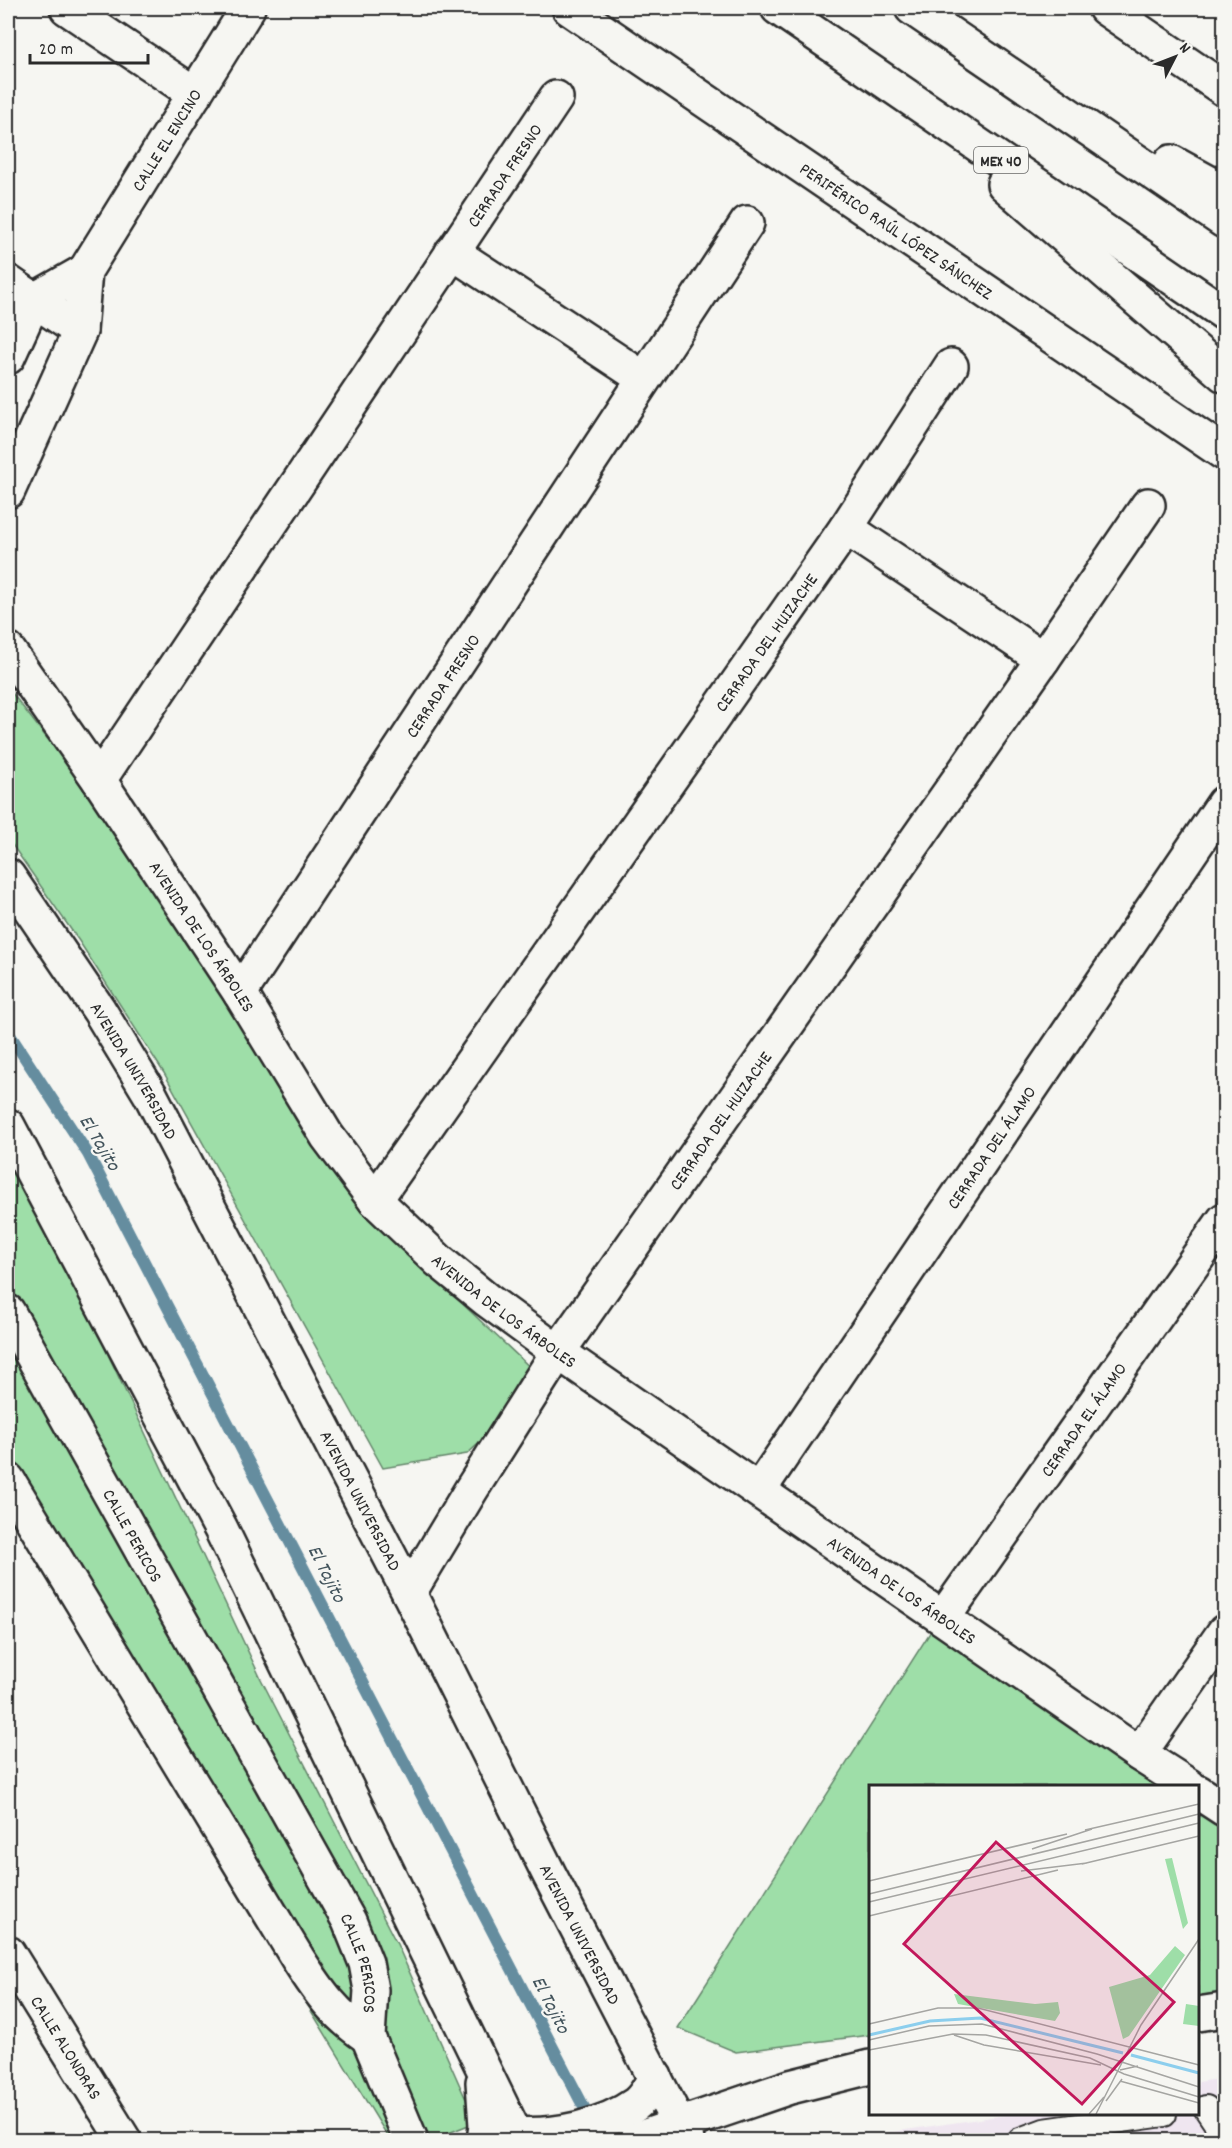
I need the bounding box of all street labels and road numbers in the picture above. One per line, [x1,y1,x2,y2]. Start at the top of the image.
street label: CALLE EL ENCINO [127,85,210,197]
street label: CERRADA FRESNO [463,120,550,233]
road number: MEX 40 [974,147,1028,173]
street label: PERIFÉRICO RAÚL LÓPEZ SÁNCHEZ [793,158,997,307]
street label: CERRADA DEL HUIZACHE [711,569,825,718]
street label: CERRADA FRESNO [401,630,488,744]
street label: AVENIDA DE LOS ÁRBOLES [141,857,259,1018]
street label: AVENIDA UNIVERSIDAD [82,998,182,1145]
street label: CERRADA DEL HUIZACHE [665,1047,779,1196]
street label: CERRADA DEL ÁLAMO [942,1082,1044,1215]
street label: AVENIDA DE LOS ÁRBOLES [424,1250,580,1376]
street label: CERRADA EL ÁLAMO [1036,1359,1134,1483]
street label: AVENIDA UNIVERSIDAD [312,1427,406,1576]
street label: CALLE PERICOS [95,1485,167,1588]
street label: AVENIDA DE LOS ÁRBOLES [821,1532,980,1652]
street label: AVENIDA UNIVERSIDAD [531,1861,625,2010]
street label: CALLE PERICOS [332,1909,381,2014]
street label: CALLE ALONDRAS [23,1992,106,2105]

